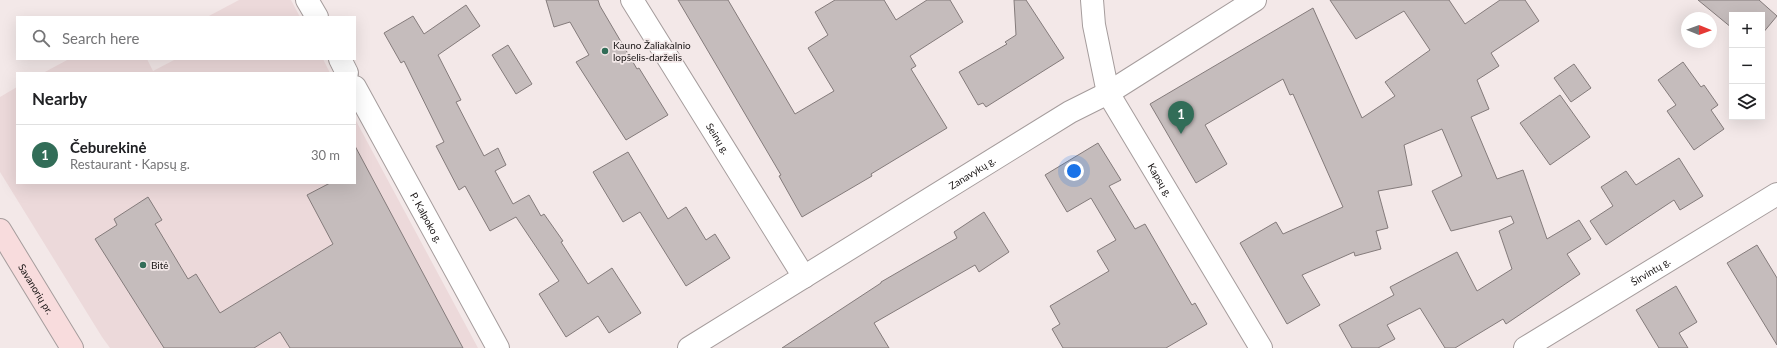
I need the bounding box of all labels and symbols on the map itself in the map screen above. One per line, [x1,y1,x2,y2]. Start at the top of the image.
north arrow [1681,12,1717,48]
place label: Kauno Žaliakalnio lopšelis-darželis [613,39,691,63]
marker: Kauno Žaliakalnio lopšelis-darželis [600,46,610,56]
pin: 1 [1168,101,1194,134]
street label: Seinų g. [704,121,732,156]
street label: Zanavykų g. [947,154,998,192]
your location [1064,161,1084,181]
street label: Kapsų g. [1145,161,1175,199]
street label: P. Kalpoko g. [408,190,445,245]
street label: Širvintų g. [1629,255,1672,288]
place label: Bitė [151,259,169,271]
marker: Bitė [138,260,148,270]
street label: Savanorių pr. [16,261,56,316]

